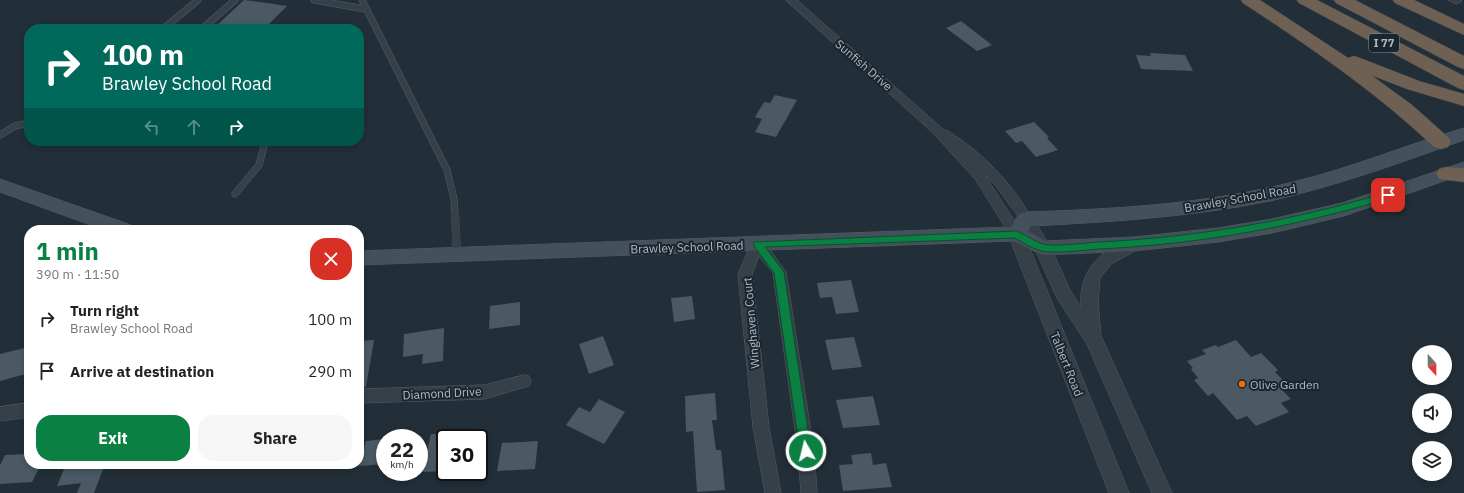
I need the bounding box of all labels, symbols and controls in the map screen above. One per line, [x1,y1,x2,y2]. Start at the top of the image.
road number: I 77 [1369,34,1399,52]
text: 100 m [102,36,184,73]
street label: Sunfish Drive [832,36,896,94]
icon: right [36,40,88,92]
text: Brawley School Road [102,72,272,95]
icon: left [141,116,163,138]
icon: ahead [183,116,205,138]
icon: right [225,116,247,138]
pin [1371,178,1405,212]
street label: Brawley School Road [1183,181,1297,215]
icon: arrive [1377,184,1399,206]
text: 1 min [36,235,99,267]
button: close [310,238,352,280]
street label: Brawley School Road [630,238,744,256]
text: 390 m · 11:50 [36,266,119,283]
street label: Winghaven Court [740,277,762,369]
text: Turn right [70,301,139,320]
icon: right [36,308,58,330]
text: 100 m [308,310,352,329]
text: Brawley School Road [70,320,193,337]
street label: Talbert Road [1047,330,1087,398]
north arrow [1412,345,1452,385]
map controls [1412,345,1452,481]
icon: arrive [36,360,58,382]
text: Arrive at destination [70,362,214,381]
text: 290 m [308,362,352,381]
place label: Olive Garden [1250,377,1319,392]
marker: Olive Garden [1237,379,1247,389]
street label: Diamond Drive [402,383,482,403]
button: sound [1412,393,1452,433]
button: Exit [36,415,190,461]
button: Share [198,415,352,461]
speed limit sign: 30 [436,429,488,481]
position arrow [785,430,827,472]
text: 22 [390,436,414,463]
button: layers [1412,441,1452,481]
text: km/h [390,458,414,471]

